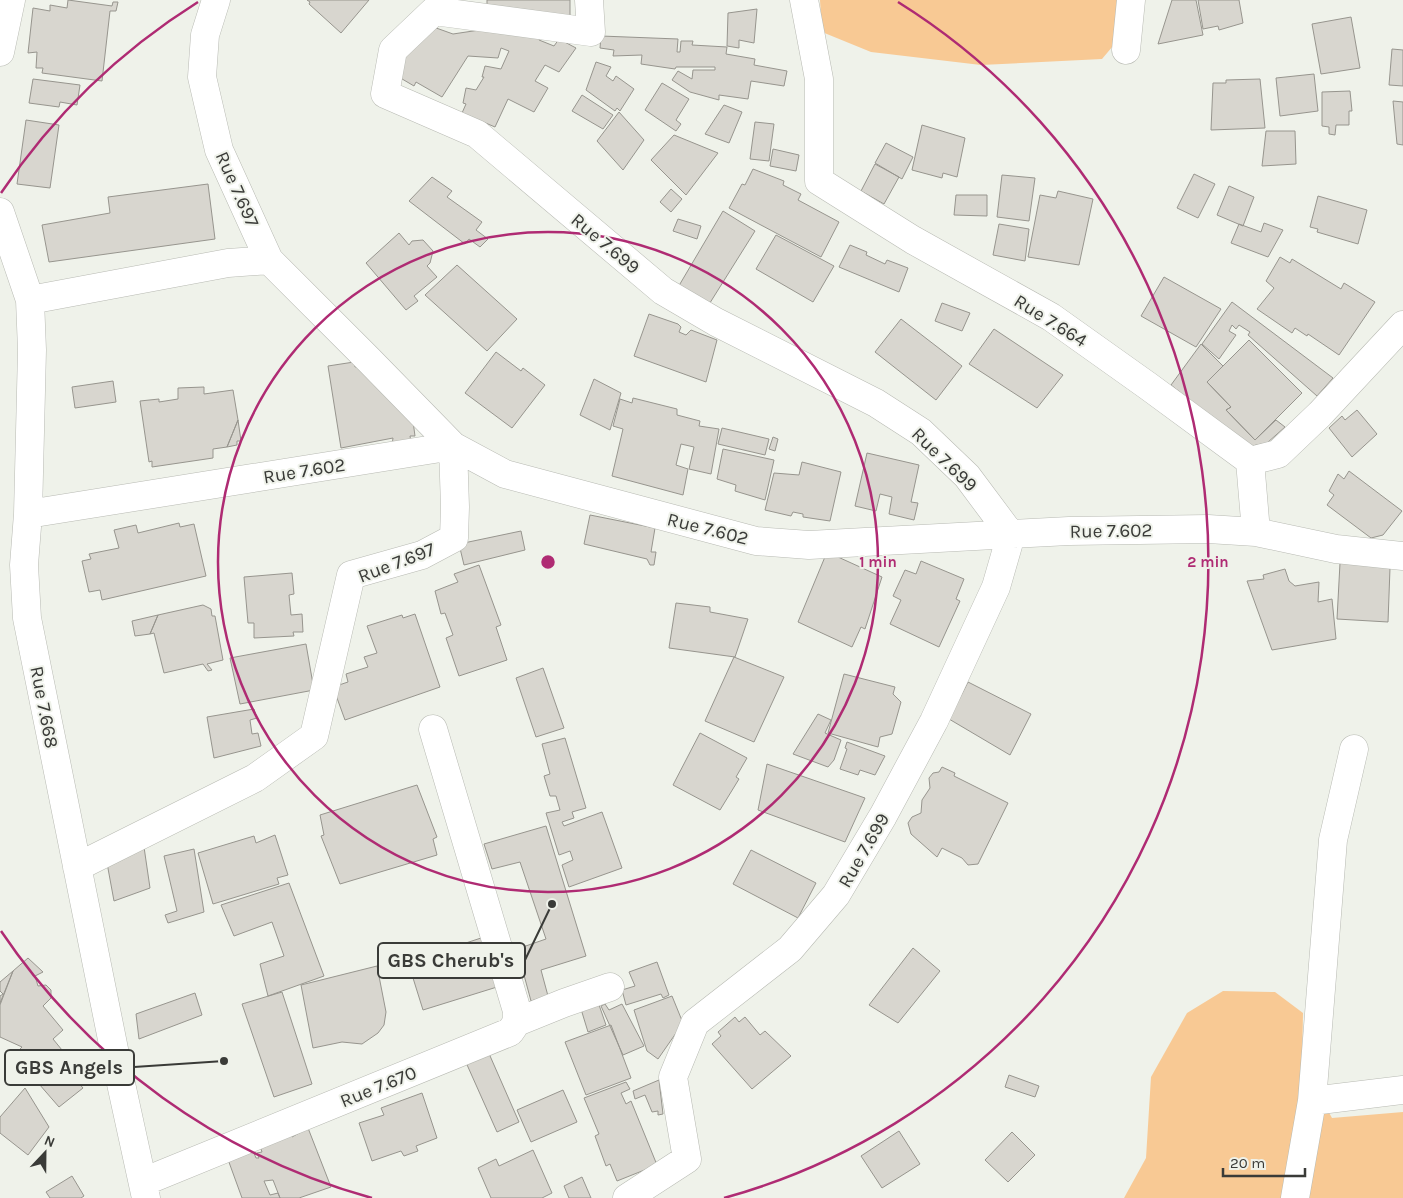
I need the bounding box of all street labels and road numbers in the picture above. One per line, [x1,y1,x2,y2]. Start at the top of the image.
street label: Rue 7.697 [211,148,264,231]
street label: Rue 7.699 [567,209,644,279]
street label: Rue 7.664 [1010,290,1091,352]
street label: Rue 7.699 [907,423,982,496]
street label: Rue 7.602 [262,454,347,488]
street label: Rue 7.602 [665,508,751,550]
street label: Rue 7.602 [1069,519,1153,543]
street label: Rue 7.697 [355,538,438,588]
street label: Rue 7.668 [25,664,63,750]
street label: Rue 7.699 [834,809,894,892]
street label: Rue 7.670 [337,1062,420,1112]

